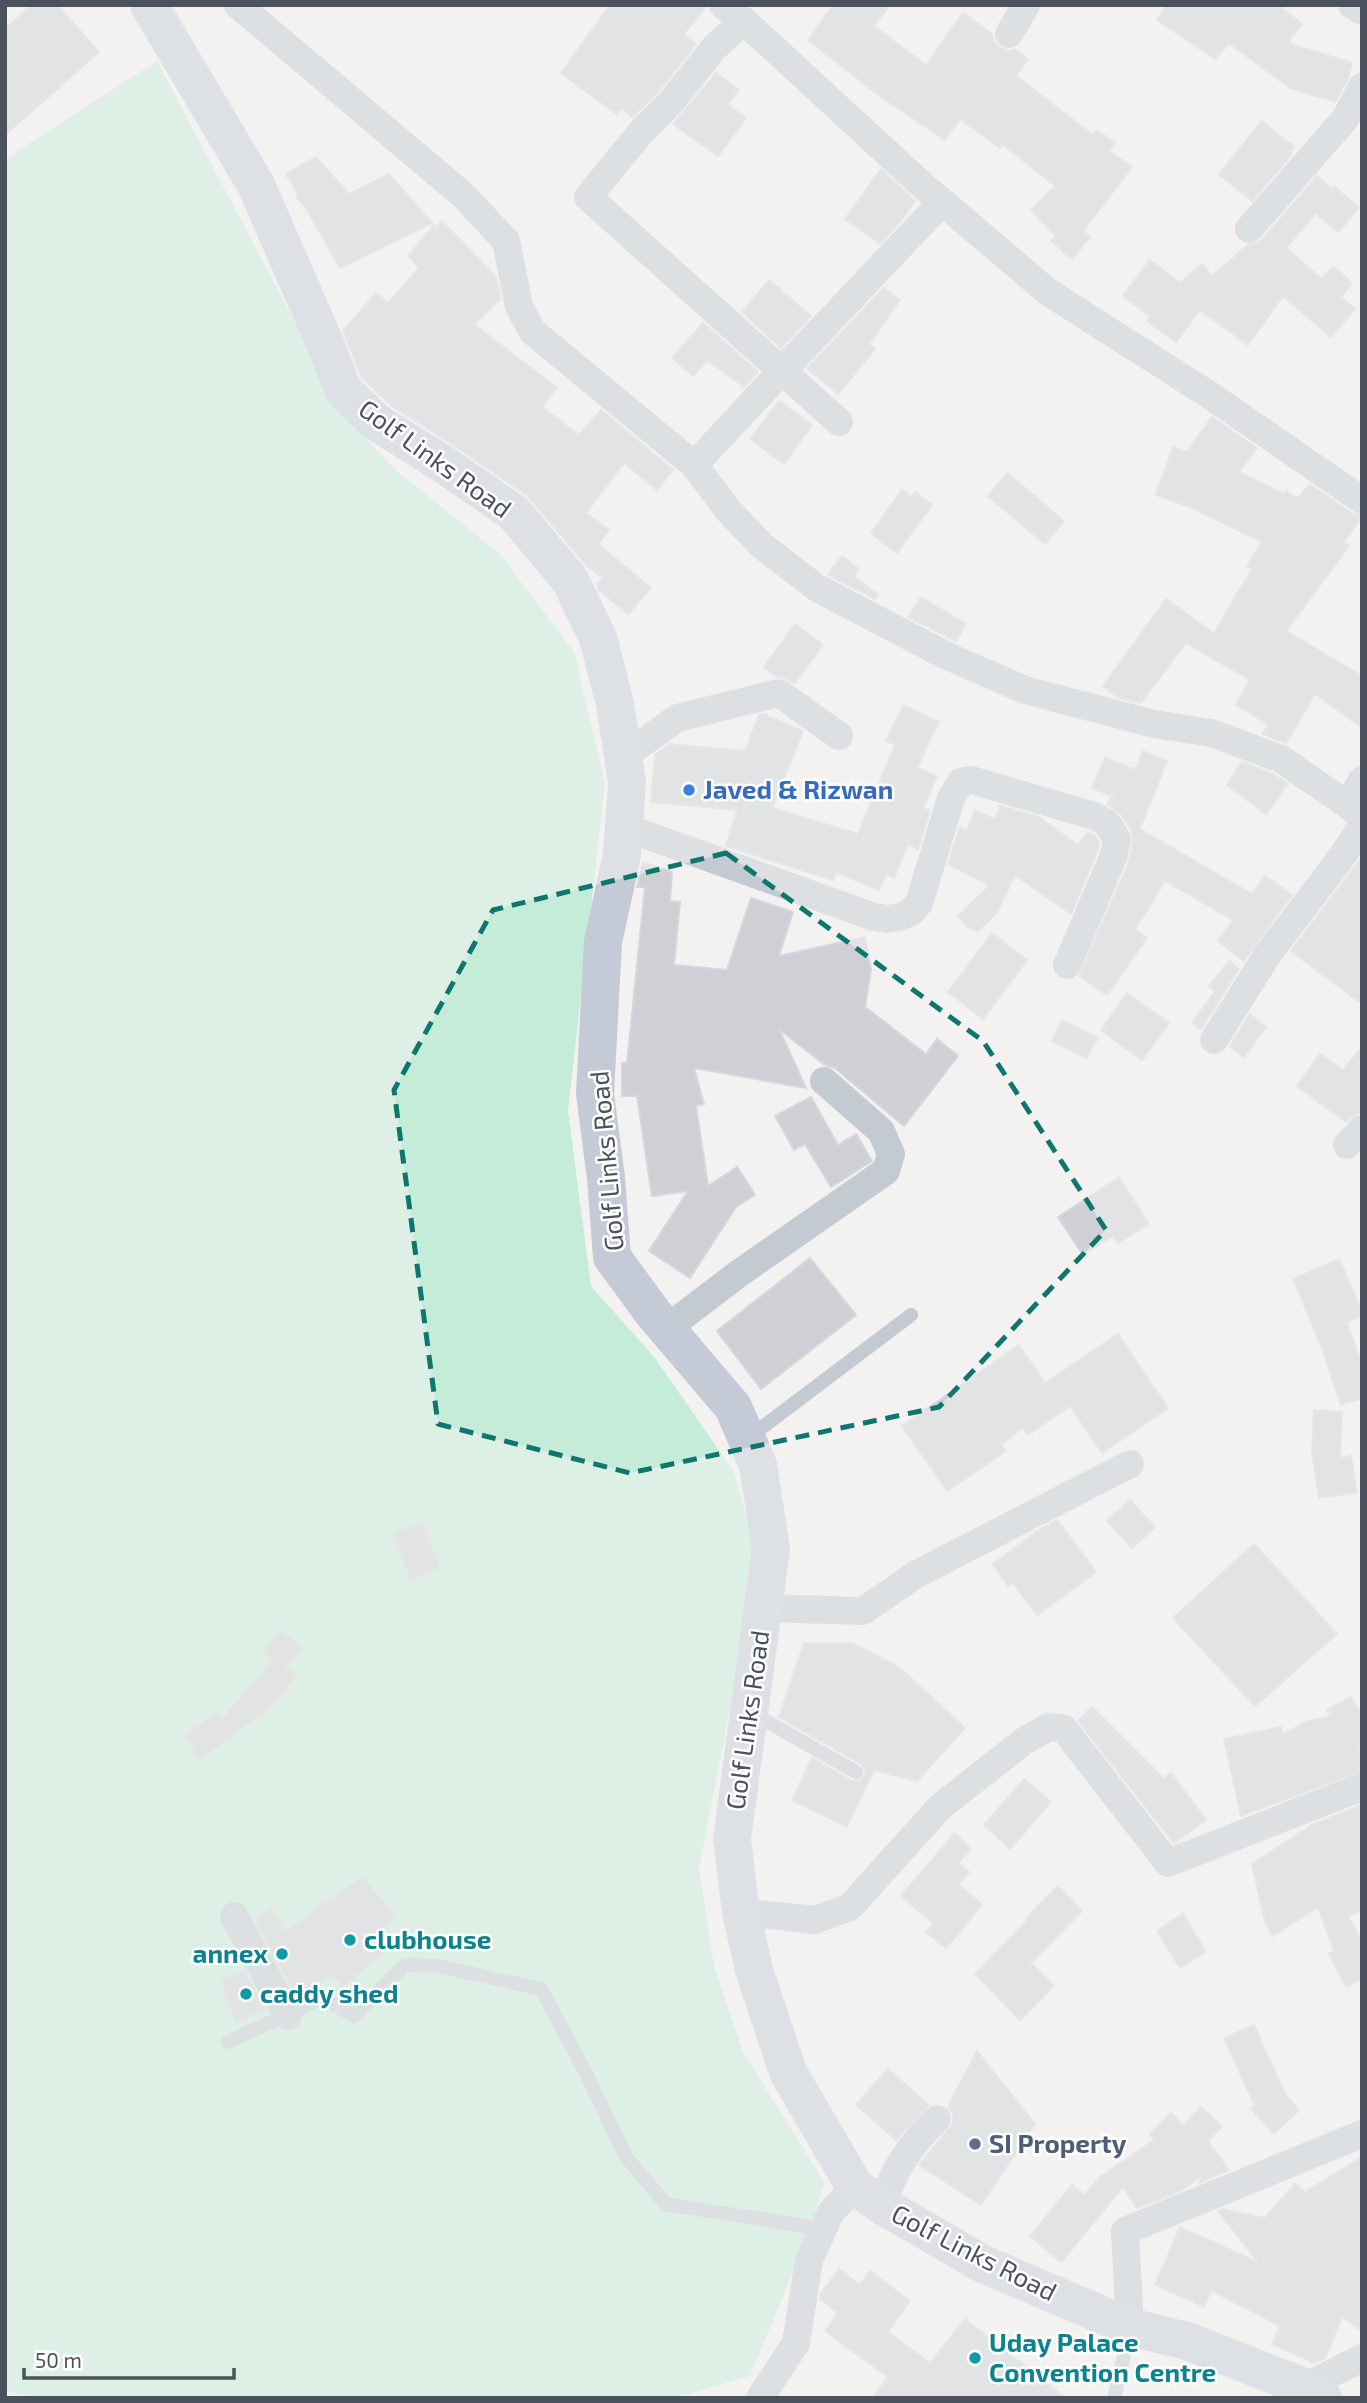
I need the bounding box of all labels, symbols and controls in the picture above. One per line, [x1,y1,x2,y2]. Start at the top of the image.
street label: Golf Links Road [354,392,518,524]
place label: Javed & Rizwan [703,773,893,804]
marker: Javed & Rizwan [681,782,697,798]
street label: Golf Links Road [582,1070,629,1253]
street label: Golf Links Road [719,1628,774,1812]
place label: clubhouse [364,1923,491,1954]
marker: clubhouse [342,1932,358,1948]
place label: annex [193,1937,268,1968]
marker: annex [274,1946,290,1962]
place label: caddy shed [260,1977,398,2009]
marker: caddy shed [238,1986,254,2002]
place label: SI Property [989,2127,1127,2159]
marker: SI Property [967,2136,983,2152]
street label: Golf Links Road [887,2197,1062,2307]
place label: Uday Palace Convention Centre [989,2326,1216,2387]
scale bar [24,2336,234,2380]
text: 50 m [35,2347,82,2372]
marker: Uday Palace Convention Centre [967,2350,983,2366]

